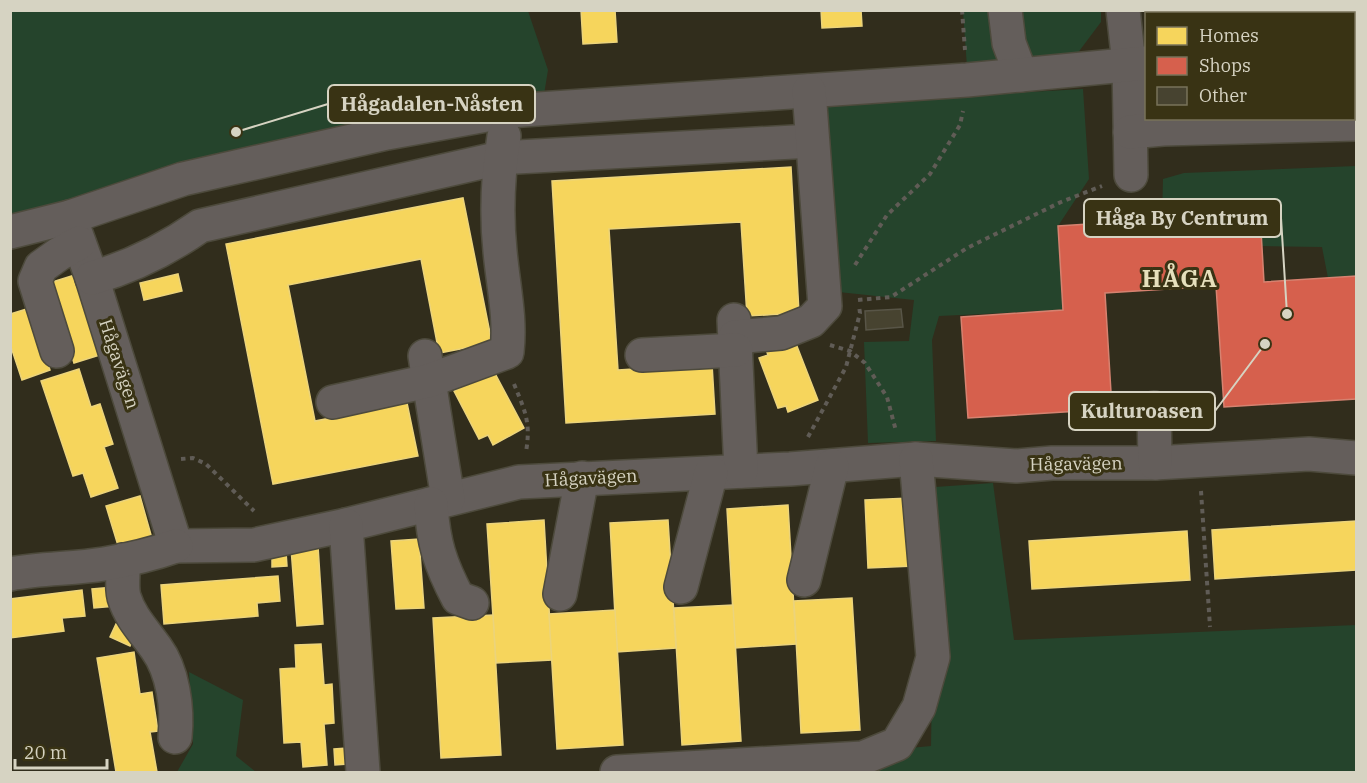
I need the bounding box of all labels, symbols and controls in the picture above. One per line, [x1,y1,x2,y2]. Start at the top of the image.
legend [1145,12,1355,120]
text: Homes [1199,24,1259,47]
text: Shops [1199,54,1251,77]
text: Other [1199,84,1247,107]
callout: Hågadalen-Nåsten [328,85,535,123]
text: Hågadalen-Nåsten [341,90,523,117]
callout: Håga By Centrum [1084,199,1281,237]
text: Håga By Centrum [1096,204,1268,231]
district label: HÅGA [1142,262,1218,294]
street label: Hågavägen [94,316,145,412]
callout: Kulturoasen [1069,392,1215,430]
text: Kulturoasen [1081,397,1203,424]
street label: Hågavägen [1029,451,1123,476]
street label: Hågavägen [544,464,638,491]
scale bar [15,732,106,770]
text: 20 m [24,741,67,764]

